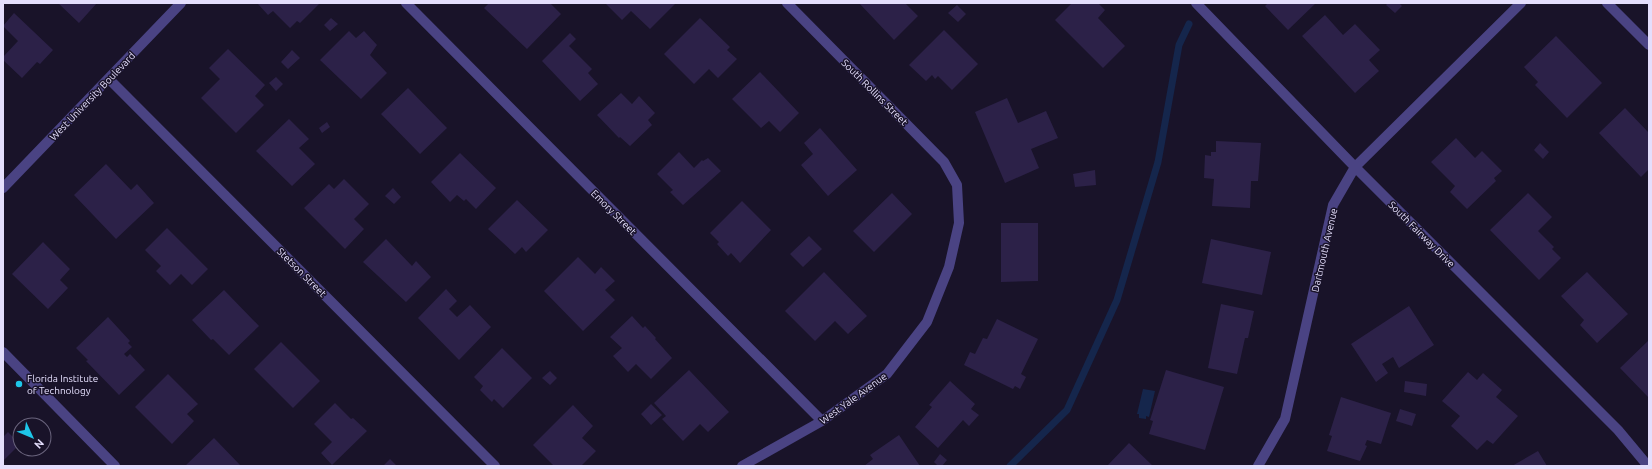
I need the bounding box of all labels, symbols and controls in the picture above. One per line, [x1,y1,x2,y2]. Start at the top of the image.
street label: West University Boulevard [47,50,137,143]
street label: South Rollins Street [839,57,910,128]
street label: Emory Street [589,188,638,237]
street label: South Fairway Drive [1386,199,1457,270]
street label: Dartmouth Avenue [1309,207,1339,293]
street label: Stetson Street [275,246,328,299]
street label: West Yale Avenue [818,370,889,426]
place label: Florida Institute of Technology [27,373,98,396]
marker: Florida Institute of Technology [14,379,24,389]
north arrow [12,417,52,457]
text: N [32,437,46,451]

